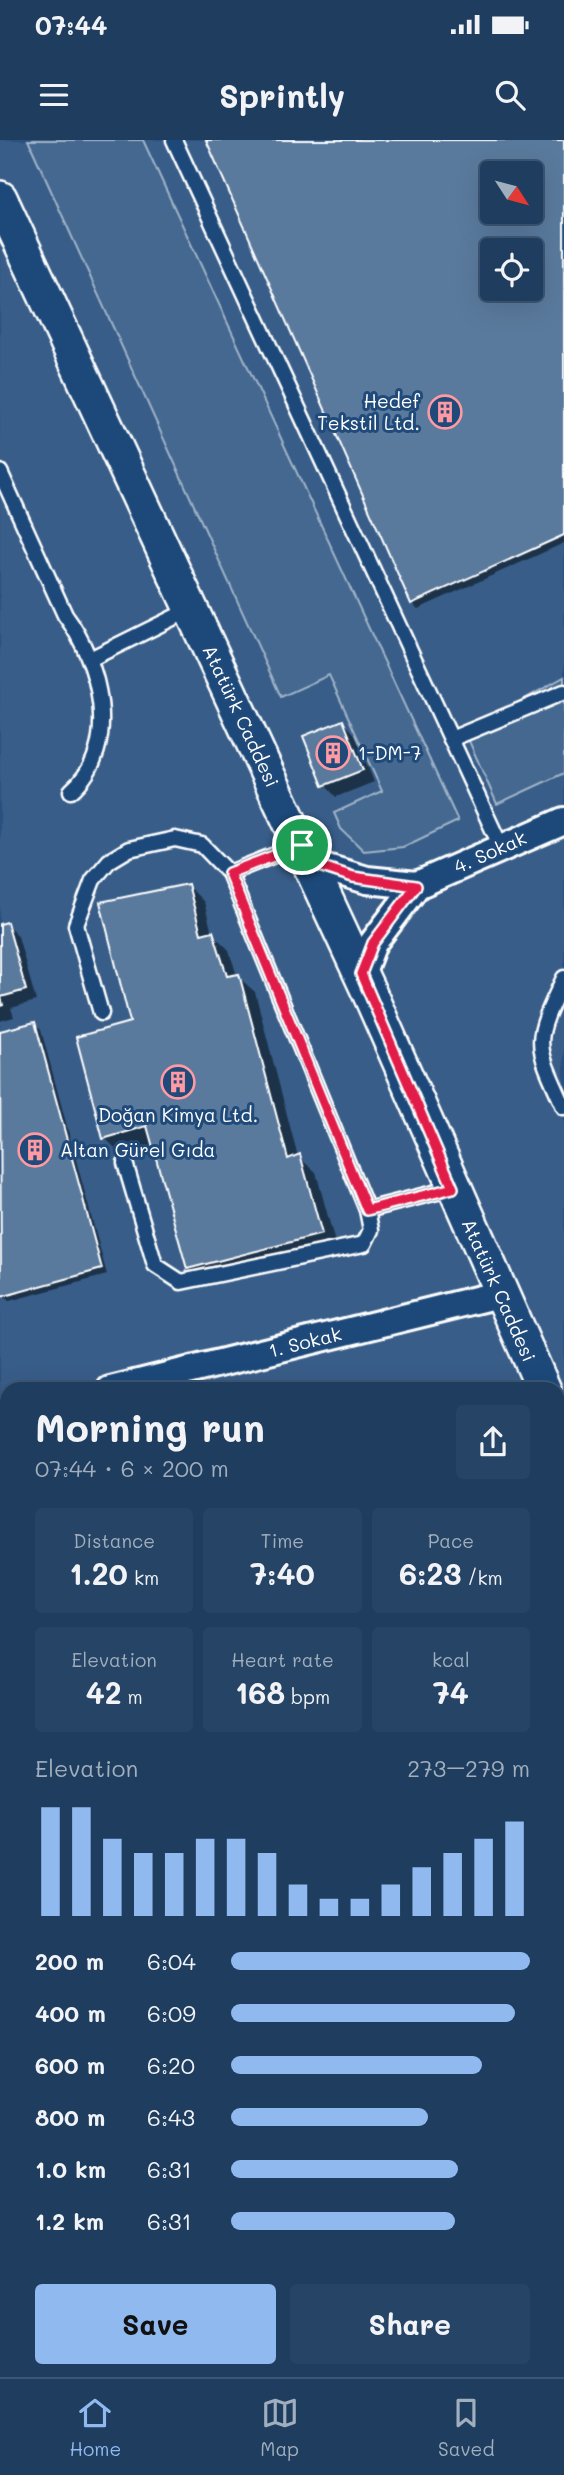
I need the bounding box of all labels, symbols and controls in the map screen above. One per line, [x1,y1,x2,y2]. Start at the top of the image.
text: 07:44 [35,8,107,42]
text: Sprintly [219,74,345,116]
icon: menu [35,76,73,114]
icon: search [491,76,529,114]
north arrow [480,161,542,224]
map controls [480,161,543,301]
button: locate [480,238,543,301]
place label: Hedef Tekstil Ltd. [317,388,421,435]
building icon: Hedef Tekstil Ltd. [426,393,464,431]
street label: Atatürk Caddesi [198,641,285,791]
building icon: 1-DM-7 [314,734,352,772]
place label: 1-DM-7 [358,740,421,765]
pin [272,815,332,875]
street label: 4. Sokak [450,824,530,879]
icon: arrive [283,826,321,864]
building icon: Doğan Kimya Ltd. [159,1063,197,1101]
place label: Doğan Kimya Ltd. [98,1102,258,1127]
building icon: Altan Gürel Gıda [16,1131,54,1169]
place label: Altan Gürel Gıda [60,1137,215,1162]
street label: Atatürk Caddesi [457,1214,542,1365]
street label: 1. Sokak [266,1320,344,1363]
text: Morning run [35,1402,265,1452]
button: share [456,1405,530,1479]
text: 07:44 · 6 × 200 m [35,1453,229,1483]
text: Distance [73,1528,155,1553]
text: Time [261,1528,304,1553]
text: Pace [428,1528,474,1553]
text: 1.20 [69,1553,128,1593]
text: 7:40 [250,1553,315,1593]
text: 6:23 [399,1553,461,1593]
text: km [128,1565,159,1590]
text: /km [461,1565,503,1590]
text: Elevation [72,1647,157,1672]
text: Heart rate [231,1647,334,1672]
text: kcal [432,1647,470,1672]
text: 42 [86,1672,121,1712]
text: 168 [235,1672,285,1712]
text: 74 [433,1672,469,1712]
text: m [121,1684,143,1709]
text: bpm [285,1684,330,1709]
text: Elevation [35,1753,138,1783]
text: 273–279 m [407,1753,530,1783]
text: 200 m [35,1946,104,1976]
text: 6:04 [147,1946,196,1976]
text: 400 m [35,1998,106,2028]
text: 6:09 [147,1998,196,2028]
text: 600 m [35,2050,105,2080]
text: 6:20 [147,2050,195,2080]
text: 800 m [35,2102,105,2132]
text: 6:43 [147,2102,195,2132]
text: 1.0 km [35,2154,106,2184]
text: 6:31 [147,2154,192,2184]
text: 1.2 km [35,2206,104,2236]
text: 6:31 [147,2206,192,2236]
button: Save [35,2284,276,2364]
button: Share [290,2284,530,2364]
tab: Home [70,2394,121,2461]
tab: Map [260,2394,299,2461]
tab: Saved [438,2394,494,2461]

